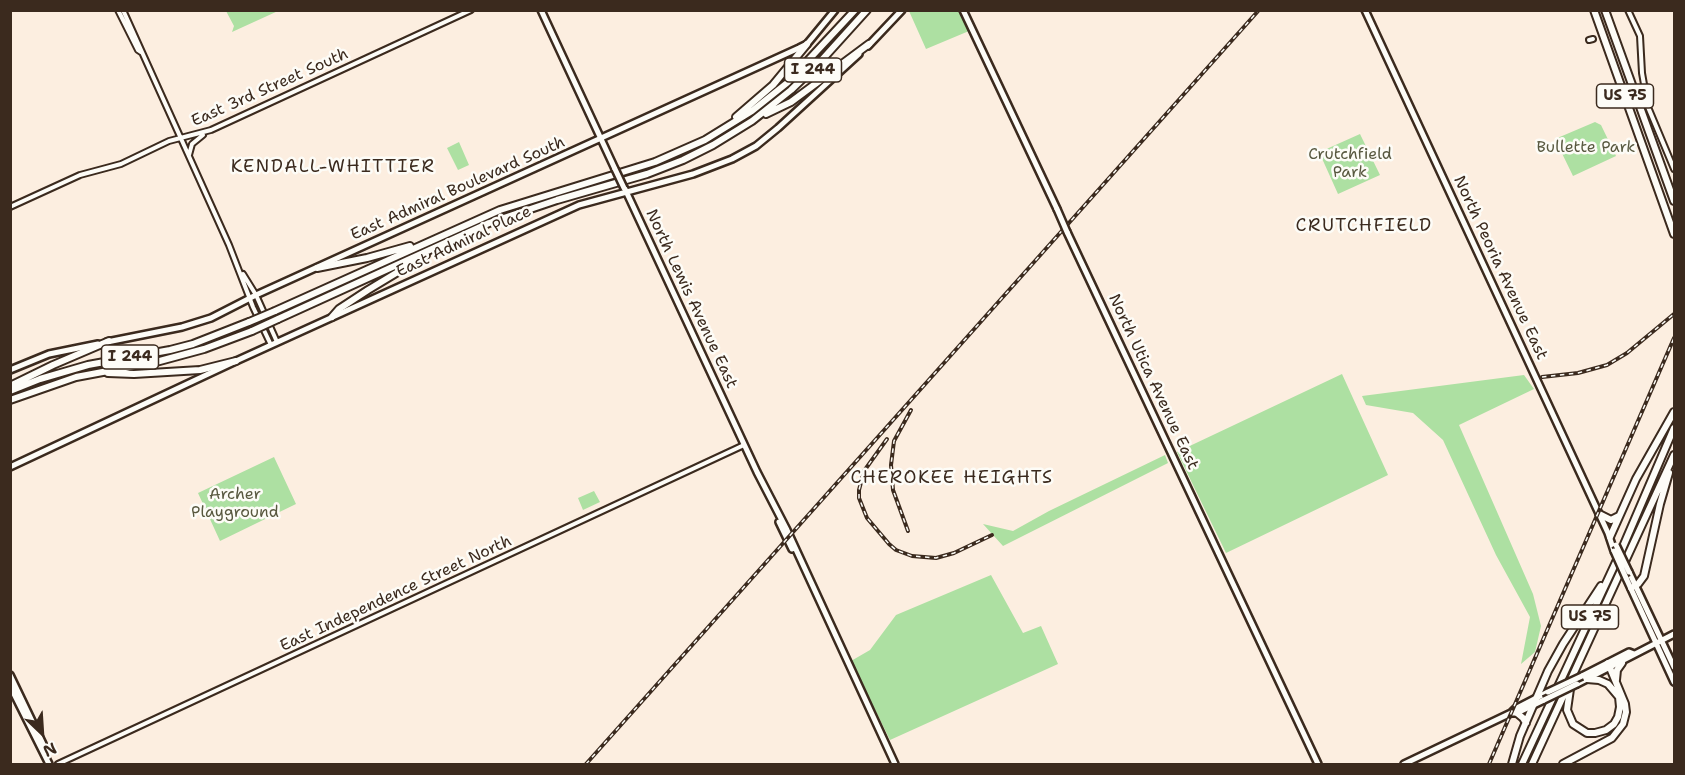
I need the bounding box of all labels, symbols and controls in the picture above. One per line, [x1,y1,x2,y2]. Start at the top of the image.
street label: East 3rd Street South [189,45,351,131]
road number: I 244 [784,58,842,82]
road number: US 75 [1596,84,1654,108]
street label: East Admiral Boulevard South [348,133,568,245]
park label: Bullette Park [1536,138,1636,158]
park label: Crutchfield Park [1308,145,1392,183]
district label: KENDALL-WHITTIER [231,156,435,178]
street label: North Peoria Avenue East [1449,173,1551,363]
street label: East Admiral Place [393,202,535,282]
street label: North Lewis Avenue East [641,206,741,392]
district label: CRUTCHFIELD [1295,215,1433,237]
street label: North Utica Avenue East [1104,291,1202,473]
road number: I 244 [102,345,158,369]
district label: CHEROKEE HEIGHTS [850,467,1054,489]
park label: Archer Playground [191,485,279,523]
street label: East Independence Street North [277,532,515,656]
road number: US 75 [1562,605,1618,629]
north arrow [12,703,72,763]
text: N [40,738,60,762]

